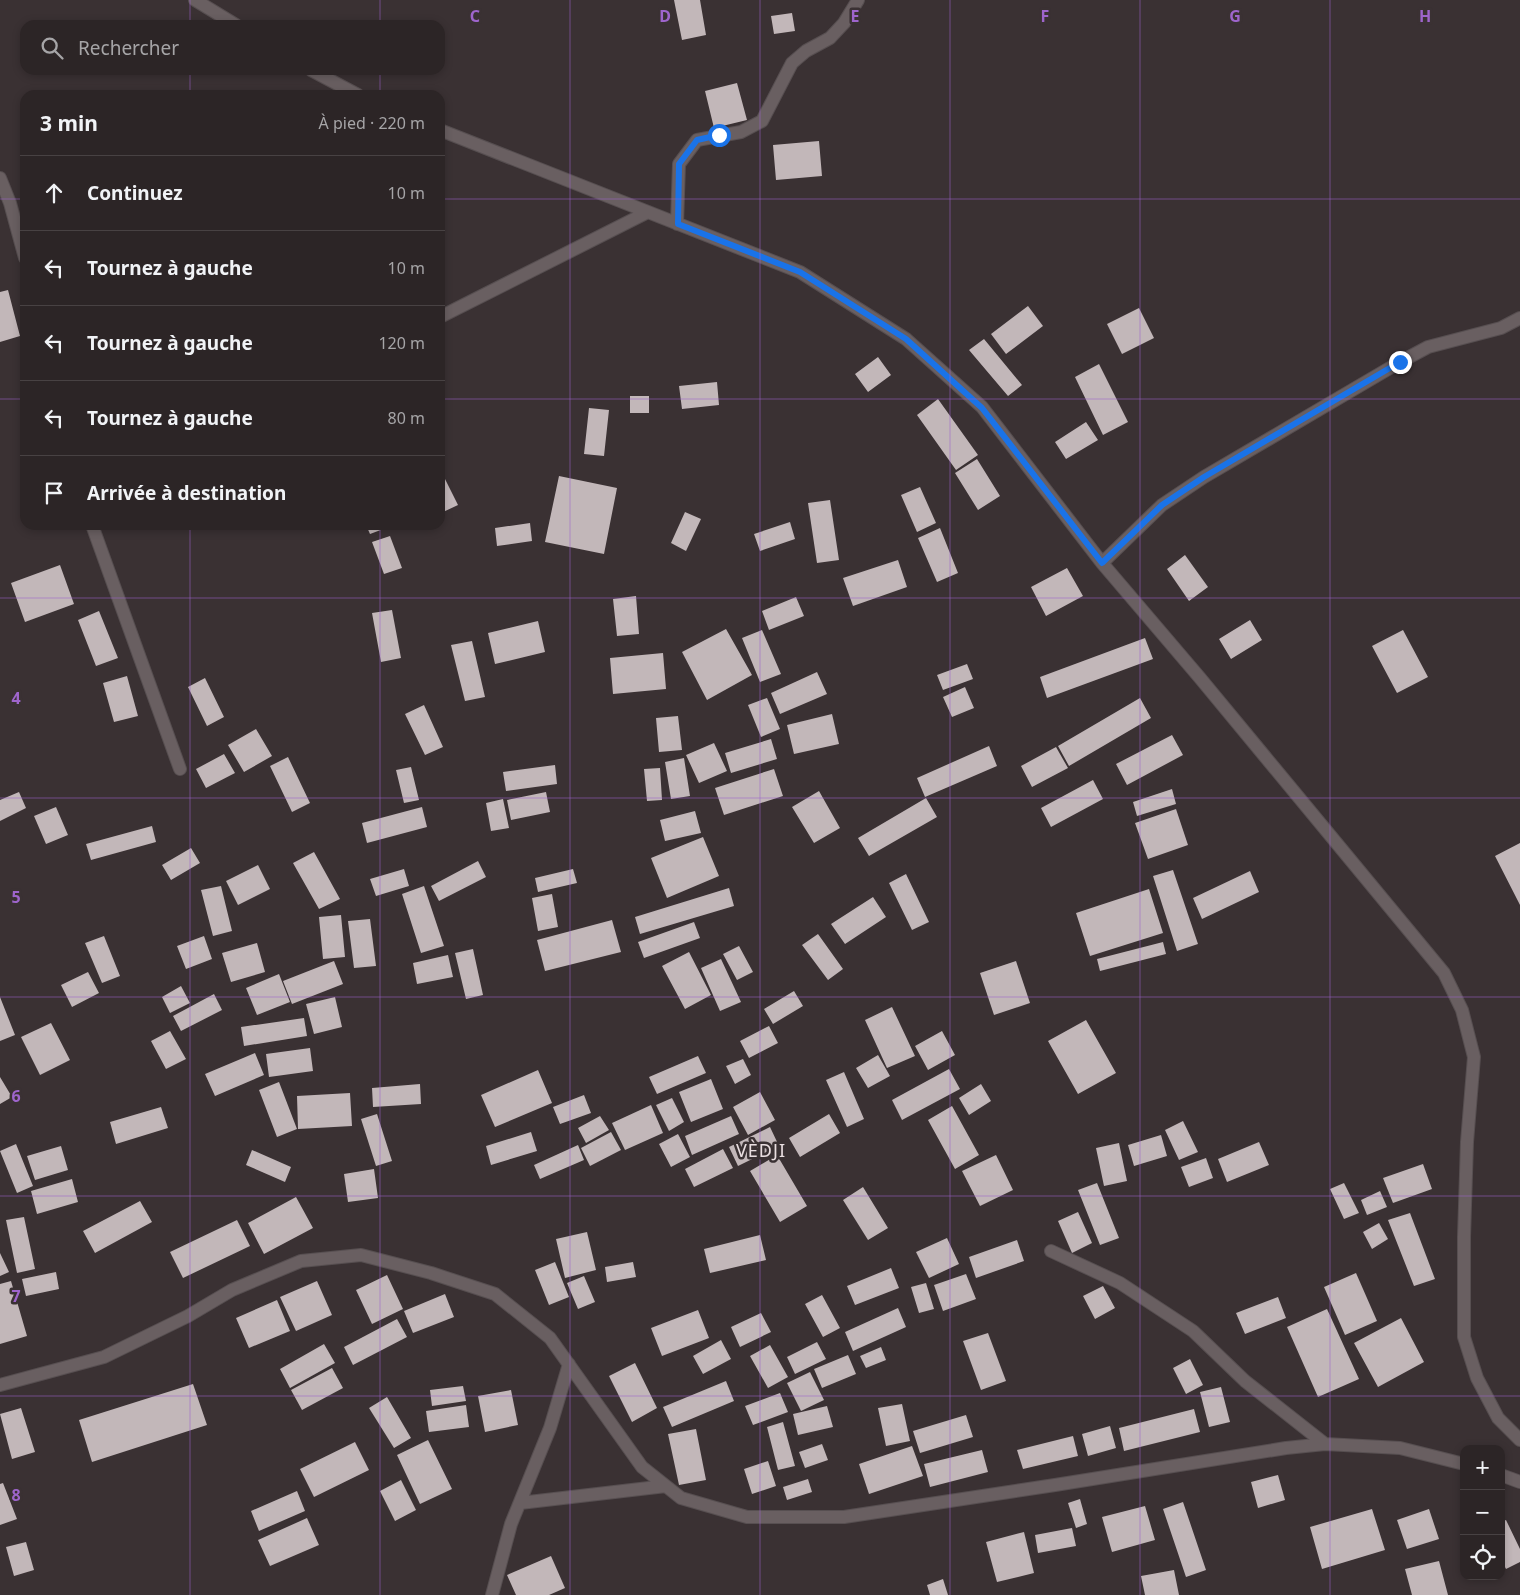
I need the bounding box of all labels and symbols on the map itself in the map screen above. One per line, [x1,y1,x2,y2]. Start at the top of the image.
text: C [470,5,480,27]
text: D [659,5,671,27]
text: E [851,5,860,27]
text: F [1041,5,1049,27]
text: G [1229,5,1241,27]
text: H [1419,5,1431,27]
route start [708,124,731,147]
route end [1389,351,1412,374]
text: 4 [11,687,21,709]
text: 5 [11,886,21,908]
text: 6 [11,1085,21,1107]
district label: VÈDJI [736,1138,786,1162]
text: 7 [11,1285,21,1307]
text: 8 [11,1484,21,1506]

